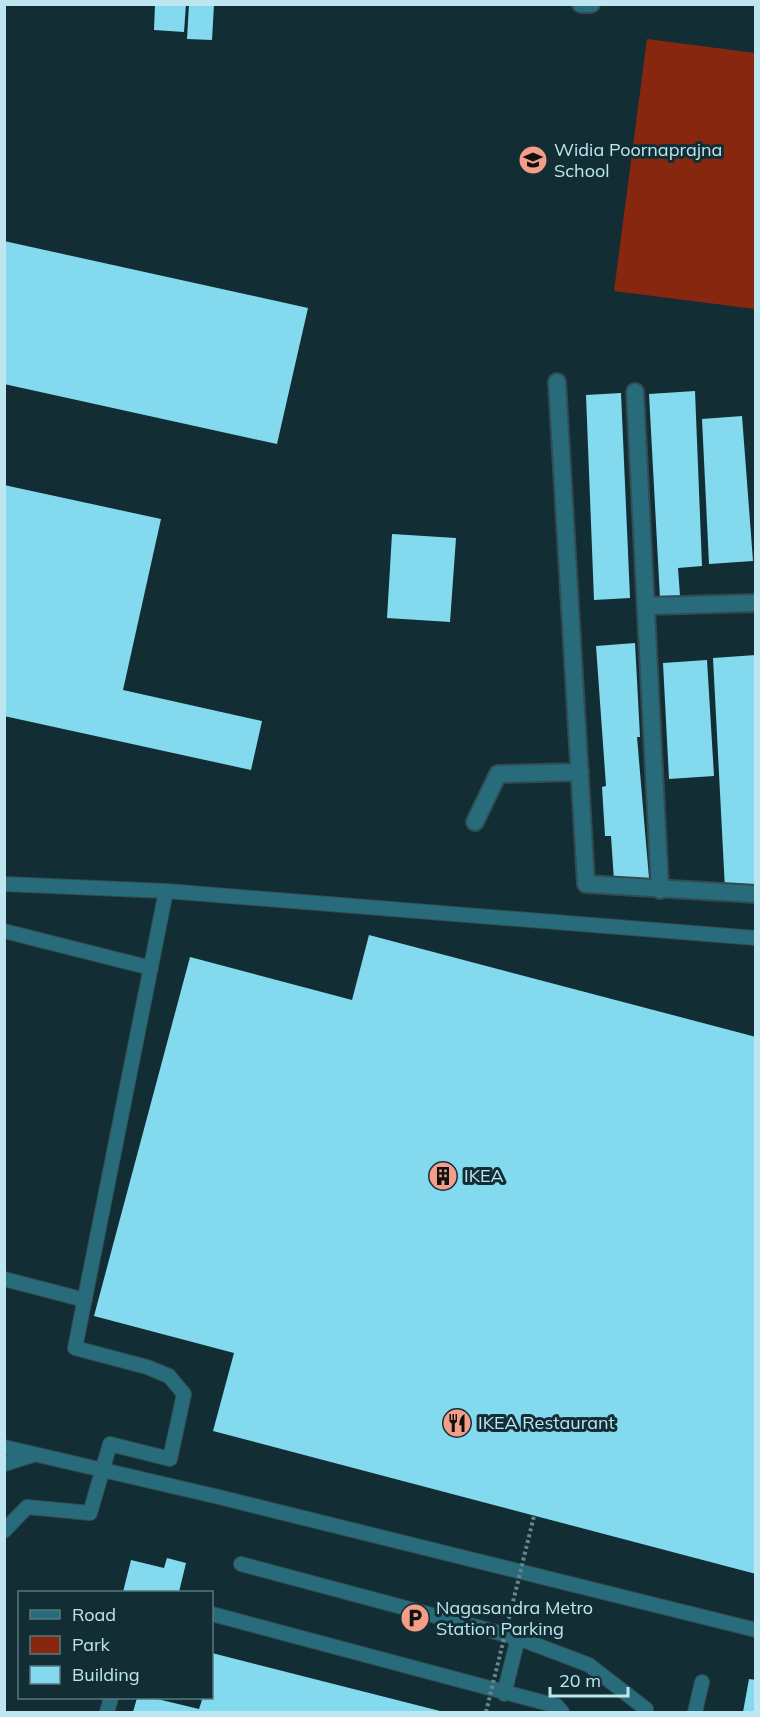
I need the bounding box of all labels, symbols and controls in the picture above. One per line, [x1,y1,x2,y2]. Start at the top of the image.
place label: Widia Poornaprajna School [554,138,722,182]
school or university icon: Widia Poornaprajna School [517,144,549,176]
building icon: IKEA [427,1160,459,1192]
place label: IKEA [464,1164,504,1187]
restaurant icon: IKEA Restaurant [441,1407,473,1439]
place label: IKEA Restaurant [478,1411,615,1434]
legend [18,1591,213,1699]
place label: Nagasandra Metro Station Parking [436,1596,593,1640]
parking icon: Nagasandra Metro Station Parking [399,1602,431,1634]
text: Road [72,1603,116,1626]
text: Park [72,1633,111,1656]
scale bar [550,1660,628,1698]
text: Building [72,1663,140,1686]
text: 20 m [559,1669,601,1692]

